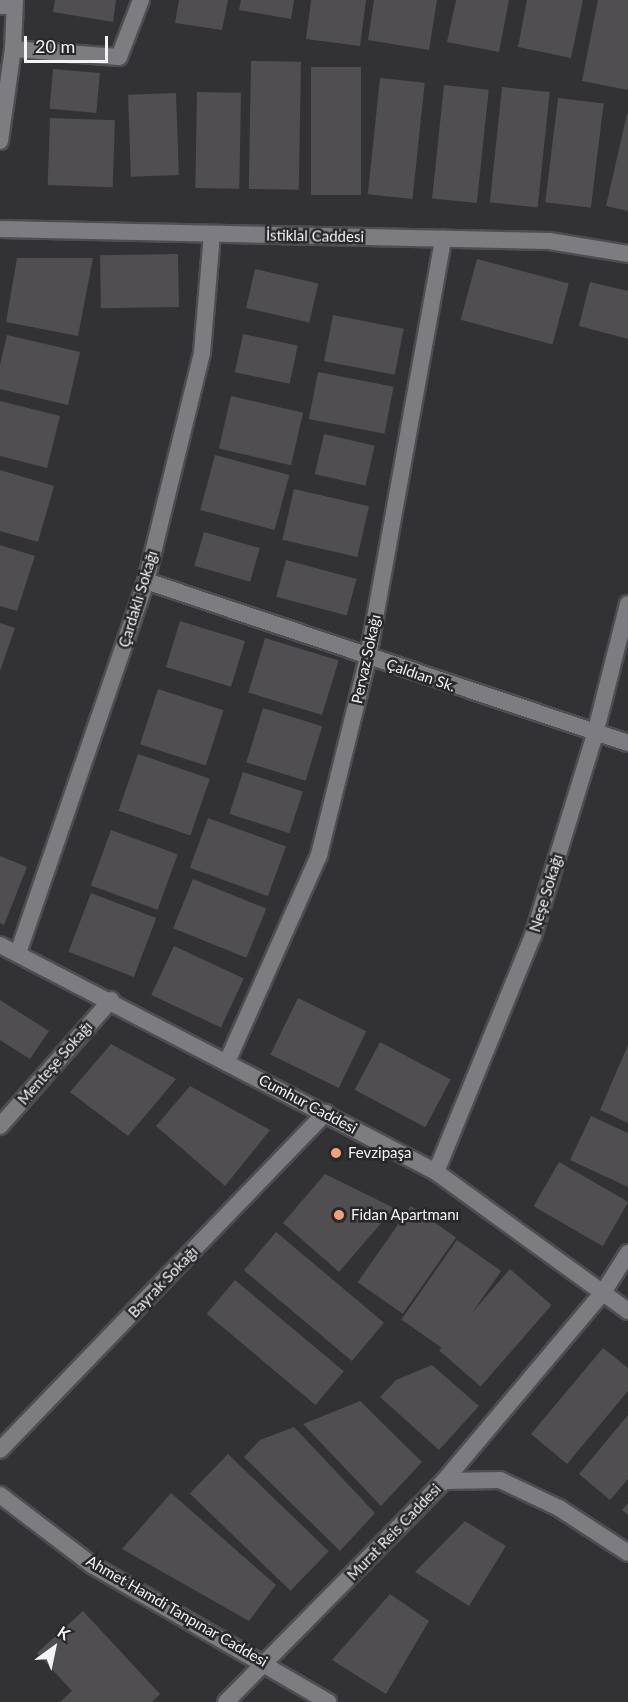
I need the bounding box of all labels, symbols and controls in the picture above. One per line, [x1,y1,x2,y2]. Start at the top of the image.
scale bar [27,24,111,62]
text: 20 m [35,35,75,57]
street label: İstiklal Caddesi [266,226,364,246]
street label: Çardaklı Sokağı [115,548,161,650]
street label: Pervaz Sokağı [348,613,384,705]
street label: Çaldıan Sk. [384,655,458,695]
street label: Neşe Sokağı [526,852,566,934]
street label: Menteşe Sokağı [14,1018,96,1108]
street label: Cumhur Caddesi [256,1070,360,1138]
place label: Fevzipaşa [348,1144,412,1162]
marker: Fevzipaşa [329,1146,343,1160]
place label: Fidan Apartmanı [351,1206,460,1224]
marker: Fidan Apartmanı [332,1208,346,1222]
street label: Bayrak Sokağı [125,1243,201,1321]
street label: Murat Reis Caddesi [343,1480,445,1584]
street label: Ahmet Hamdi Tanpınar Caddesi [83,1551,271,1671]
north arrow [24,1618,84,1678]
text: K [54,1622,74,1643]

